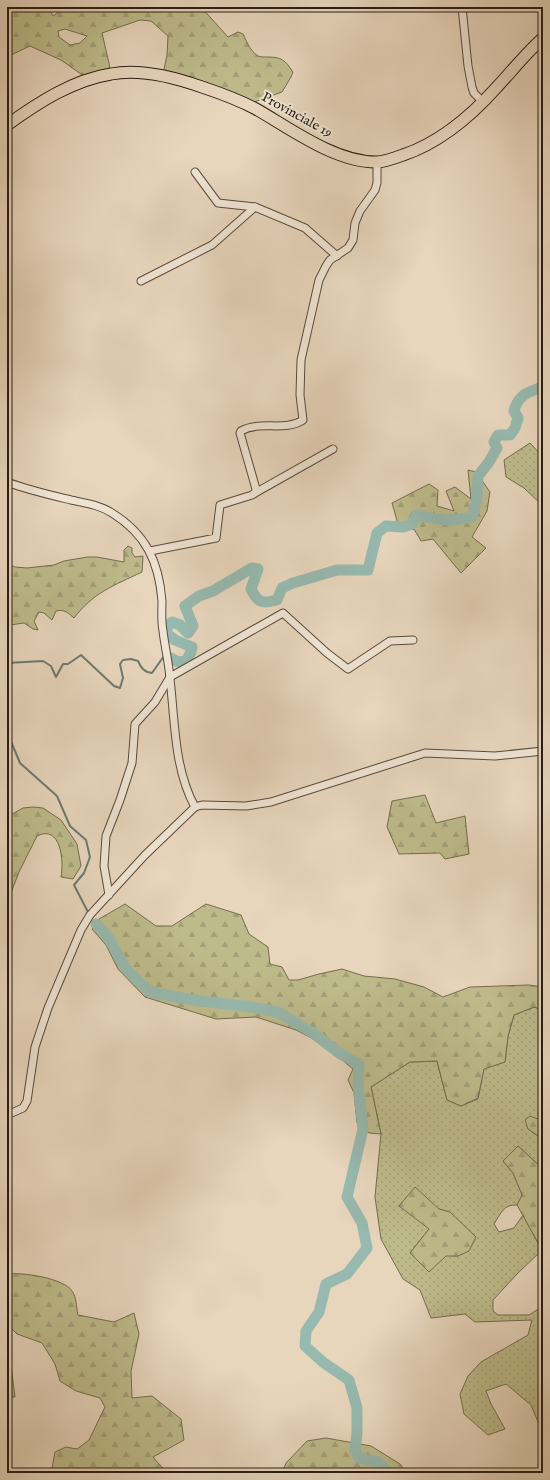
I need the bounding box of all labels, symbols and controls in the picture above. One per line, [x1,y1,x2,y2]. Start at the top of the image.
street label: Provinciale 19 [258,88,336,142]

